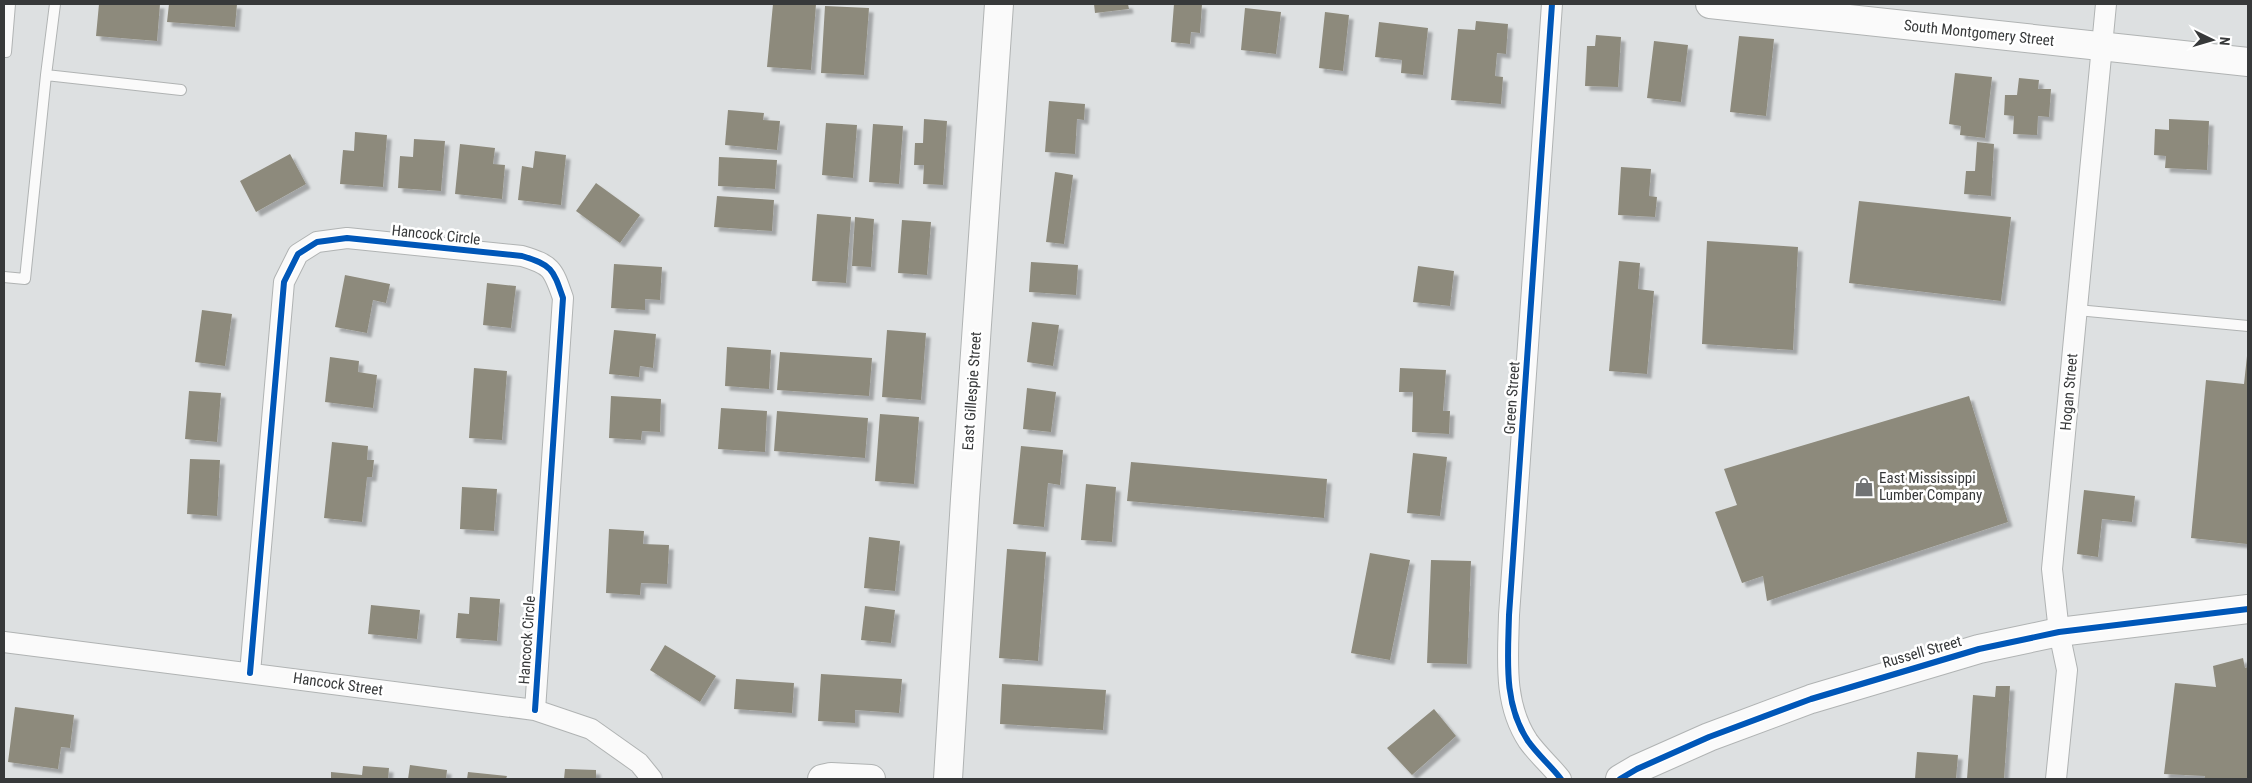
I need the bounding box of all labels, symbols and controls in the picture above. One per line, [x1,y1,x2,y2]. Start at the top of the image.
north arrow [2187,15,2237,65]
street label: South Montgomery Street [1903,16,2055,50]
text: N [2217,36,2233,46]
street label: Hancock Circle [391,221,481,249]
street label: East Gillespie Street [959,331,985,451]
street label: Hogan Street [2057,353,2081,431]
street label: Green Street [1500,361,1524,435]
place label: East Mississippi Lumber Company [1879,469,1982,504]
shop icon: East Mississippi Lumber Company [1853,476,1875,498]
street label: Hancock Circle [515,595,539,685]
street label: Russell Street [1880,632,1964,672]
street label: Hancock Street [292,669,384,699]

